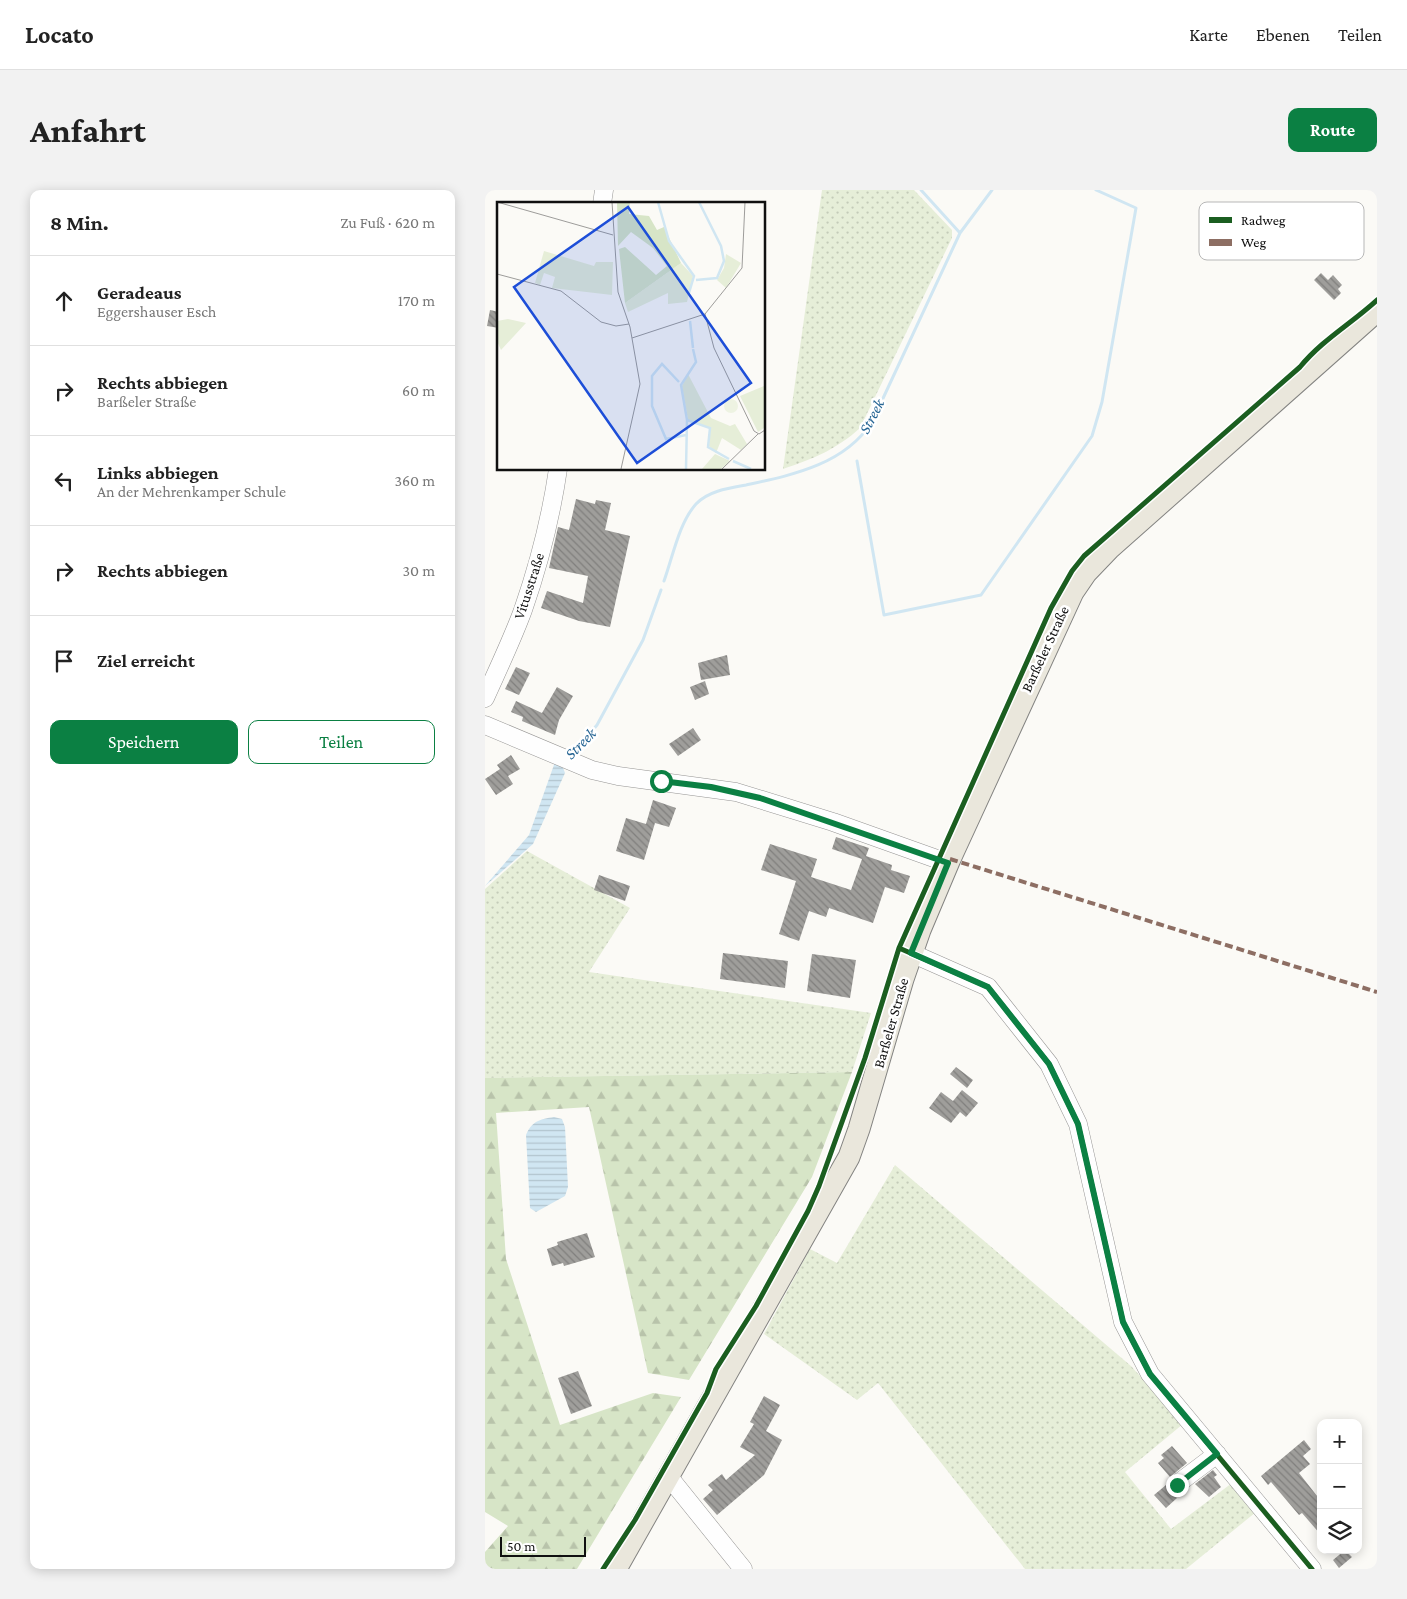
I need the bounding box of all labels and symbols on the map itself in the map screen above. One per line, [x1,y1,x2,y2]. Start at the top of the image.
inset map [497,202,765,470]
legend [1199,202,1364,260]
text: Radweg [1241,212,1286,228]
text: Weg [1241,234,1266,250]
water label: Streek [855,395,888,436]
street label: Vitusstraße [511,550,547,621]
street label: Barßeler Straße [1018,603,1072,695]
water label: Streek [561,724,600,762]
route start [650,770,673,793]
street label: Barßeler Straße [870,976,912,1070]
route end [1166,1474,1189,1497]
scale bar [500,1534,586,1557]

